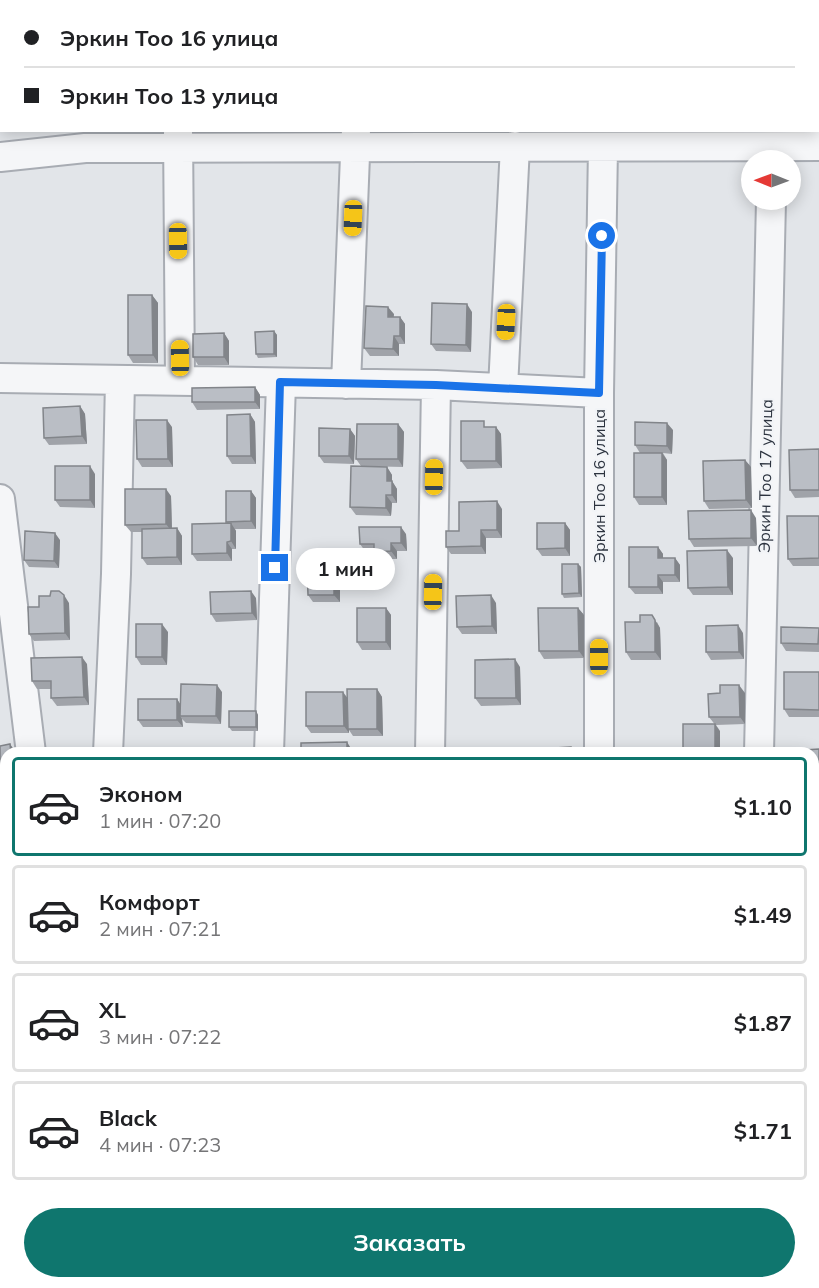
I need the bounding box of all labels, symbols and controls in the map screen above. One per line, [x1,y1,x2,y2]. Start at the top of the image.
text: Эркин Тоо 16 улица [60,24,278,52]
text: Эркин Тоо 13 улица [60,82,278,110]
north arrow [741,150,801,210]
map controls [741,150,801,210]
car [343,200,363,236]
route start [588,222,615,249]
car [169,223,187,259]
car [496,304,516,340]
car [171,340,189,376]
street label: Эркин Тоо 17 улица [754,399,776,553]
street label: Эркин Тоо 16 улица [589,409,609,563]
car [425,459,443,495]
callout: 1 мин [296,547,395,589]
route end [261,554,288,581]
text: 1 мин [317,556,374,581]
car [424,574,442,610]
car [590,639,608,675]
icon: car [27,780,81,834]
text: Эконом [99,780,183,808]
text: $1.10 [734,793,792,821]
text: 1 мин · 07:20 [99,808,221,833]
icon: car [27,888,81,942]
text: Комфорт [99,888,200,916]
text: $1.49 [734,901,792,929]
text: 2 мин · 07:21 [99,916,221,941]
icon: car [27,996,81,1050]
text: XL [99,996,126,1024]
text: $1.87 [734,1009,792,1037]
text: 3 мин · 07:22 [99,1024,221,1049]
icon: car [27,1104,81,1158]
text: Black [99,1104,157,1132]
text: $1.71 [734,1117,792,1145]
text: 4 мин · 07:23 [99,1132,221,1157]
button: Заказать [24,1208,795,1277]

